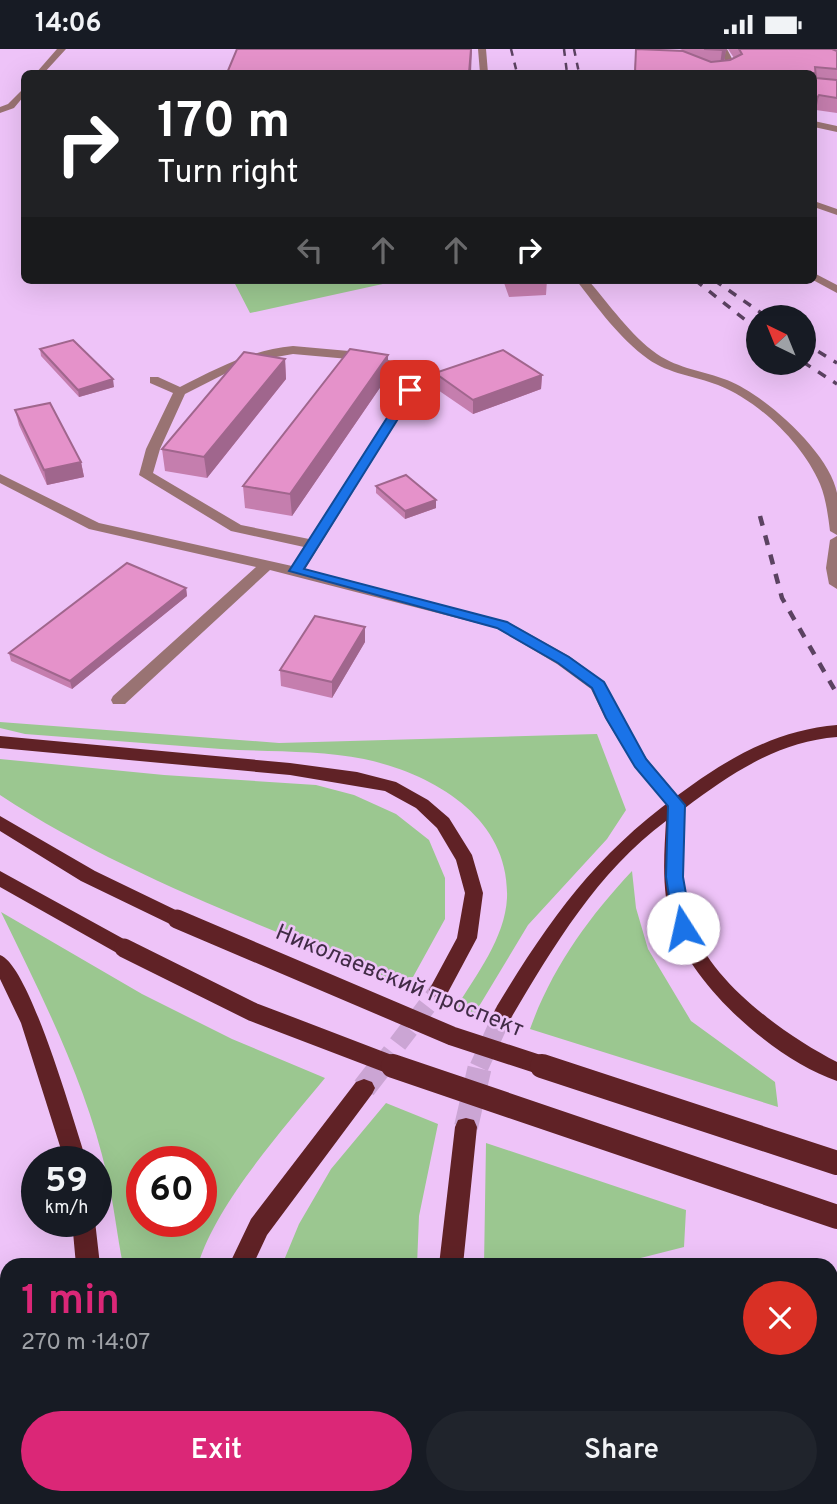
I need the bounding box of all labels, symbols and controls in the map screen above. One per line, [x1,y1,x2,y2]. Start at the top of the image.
text: 14:06 [35,8,102,41]
text: 170 m [157,93,290,155]
icon: right [42,98,133,189]
text: Turn right [157,154,299,194]
icon: left [291,231,329,269]
icon: ahead [364,231,402,269]
icon: ahead [437,231,475,269]
icon: right [510,231,548,269]
north arrow [746,305,816,375]
map controls [746,305,816,375]
pin [380,360,440,420]
icon: arrive [391,371,429,409]
position arrow [646,891,720,965]
street label: Николаевский проспект [271,919,527,1045]
speed limit sign: 60 [126,1146,217,1237]
text: 59 [45,1160,88,1204]
text: km/h [45,1197,88,1220]
text: 1 min [21,1276,120,1329]
button: close [743,1281,817,1355]
text: 270 m · 14:07 [21,1329,150,1358]
button: Exit [21,1411,412,1491]
button: Share [426,1411,817,1491]

